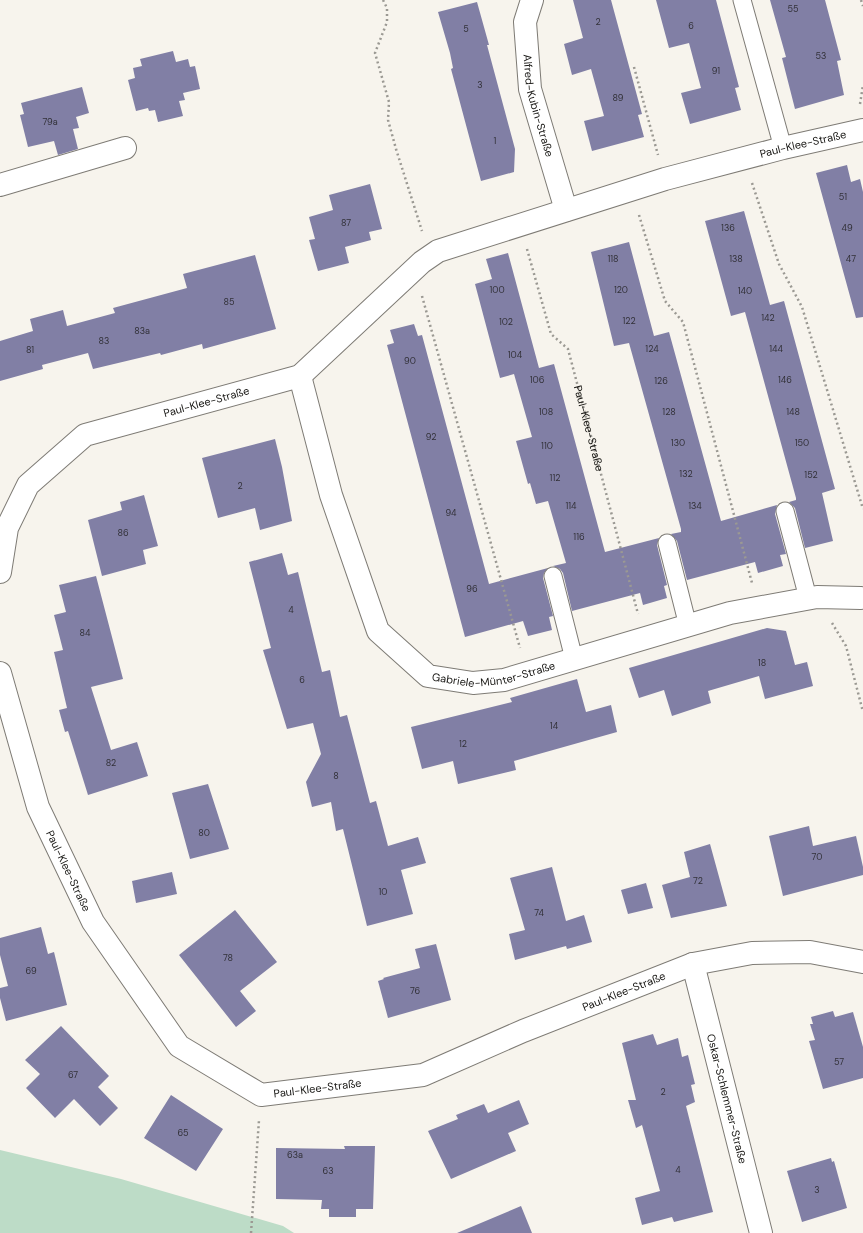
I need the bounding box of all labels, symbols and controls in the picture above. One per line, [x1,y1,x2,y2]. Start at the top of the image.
house number: 55 [788,3,798,15]
house number: 2 [595,16,601,28]
house number: 6 [688,20,694,32]
house number: 5 [463,23,469,35]
house number: 53 [816,50,826,62]
street label: Alfred-Kubin-Straße [520,54,557,158]
house number: 91 [712,65,720,77]
house number: 3 [477,79,483,91]
house number: 89 [613,92,624,104]
house number: 79a [42,116,58,128]
street label: Paul-Klee-Straße [758,127,847,161]
house number: 1 [494,135,497,147]
house number: 51 [839,191,847,203]
house number: 87 [341,217,351,229]
house number: 136 [721,222,735,234]
house number: 49 [841,222,853,234]
house number: 118 [607,253,619,265]
house number: 138 [729,253,743,265]
house number: 47 [846,253,856,265]
house number: 100 [489,284,505,296]
house number: 120 [614,284,628,296]
house number: 140 [738,285,752,297]
house number: 85 [224,296,234,308]
house number: 142 [761,312,775,324]
house number: 122 [622,315,636,327]
house number: 102 [499,316,513,328]
house number: 83a [134,325,150,337]
house number: 83 [99,335,109,347]
house number: 124 [645,343,659,355]
house number: 144 [769,343,783,355]
house number: 81 [26,344,34,356]
house number: 104 [508,349,523,361]
house number: 90 [404,355,416,367]
house number: 106 [530,374,545,386]
house number: 146 [778,374,792,386]
house number: 126 [654,375,668,387]
street label: Paul-Klee-Straße [162,383,251,420]
street label: Paul-Klee-Straße [571,384,607,473]
house number: 108 [539,406,553,418]
house number: 128 [662,406,676,418]
house number: 148 [786,406,800,418]
house number: 92 [426,431,436,443]
house number: 130 [671,437,685,449]
house number: 150 [795,437,809,449]
house number: 110 [541,440,553,452]
house number: 132 [679,468,693,480]
house number: 152 [804,469,818,481]
house number: 112 [550,472,560,484]
house number: 2 [237,480,243,492]
house number: 114 [565,500,577,512]
house number: 134 [688,500,702,512]
house number: 94 [445,507,457,519]
house number: 86 [117,527,129,539]
house number: 116 [573,531,585,543]
house number: 96 [466,583,478,595]
house number: 4 [288,604,294,616]
house number: 84 [80,627,91,639]
house number: 18 [758,657,766,669]
street label: Gabriele-Münter-Straße [431,658,557,690]
house number: 6 [299,674,305,686]
house number: 14 [550,720,559,732]
house number: 12 [459,738,467,750]
house number: 82 [106,757,116,769]
house number: 8 [333,770,339,782]
house number: 80 [198,827,210,839]
street label: Paul-Klee-Straße [43,828,94,914]
house number: 70 [812,851,822,863]
house number: 72 [693,875,703,887]
house number: 10 [379,886,387,898]
house number: 74 [534,907,544,919]
house number: 78 [223,952,233,964]
house number: 69 [25,965,37,977]
street label: Paul-Klee-Straße [580,969,667,1014]
house number: 76 [410,985,420,997]
street label: Oskar-Schlemmer-Straße [704,1032,750,1165]
house number: 57 [834,1056,844,1068]
house number: 67 [68,1069,78,1081]
street label: Paul-Klee-Straße [273,1076,362,1100]
house number: 2 [660,1086,666,1098]
house number: 65 [178,1127,188,1139]
house number: 63a [287,1149,303,1161]
house number: 4 [675,1164,681,1176]
house number: 63 [323,1165,333,1177]
house number: 3 [814,1184,820,1196]

